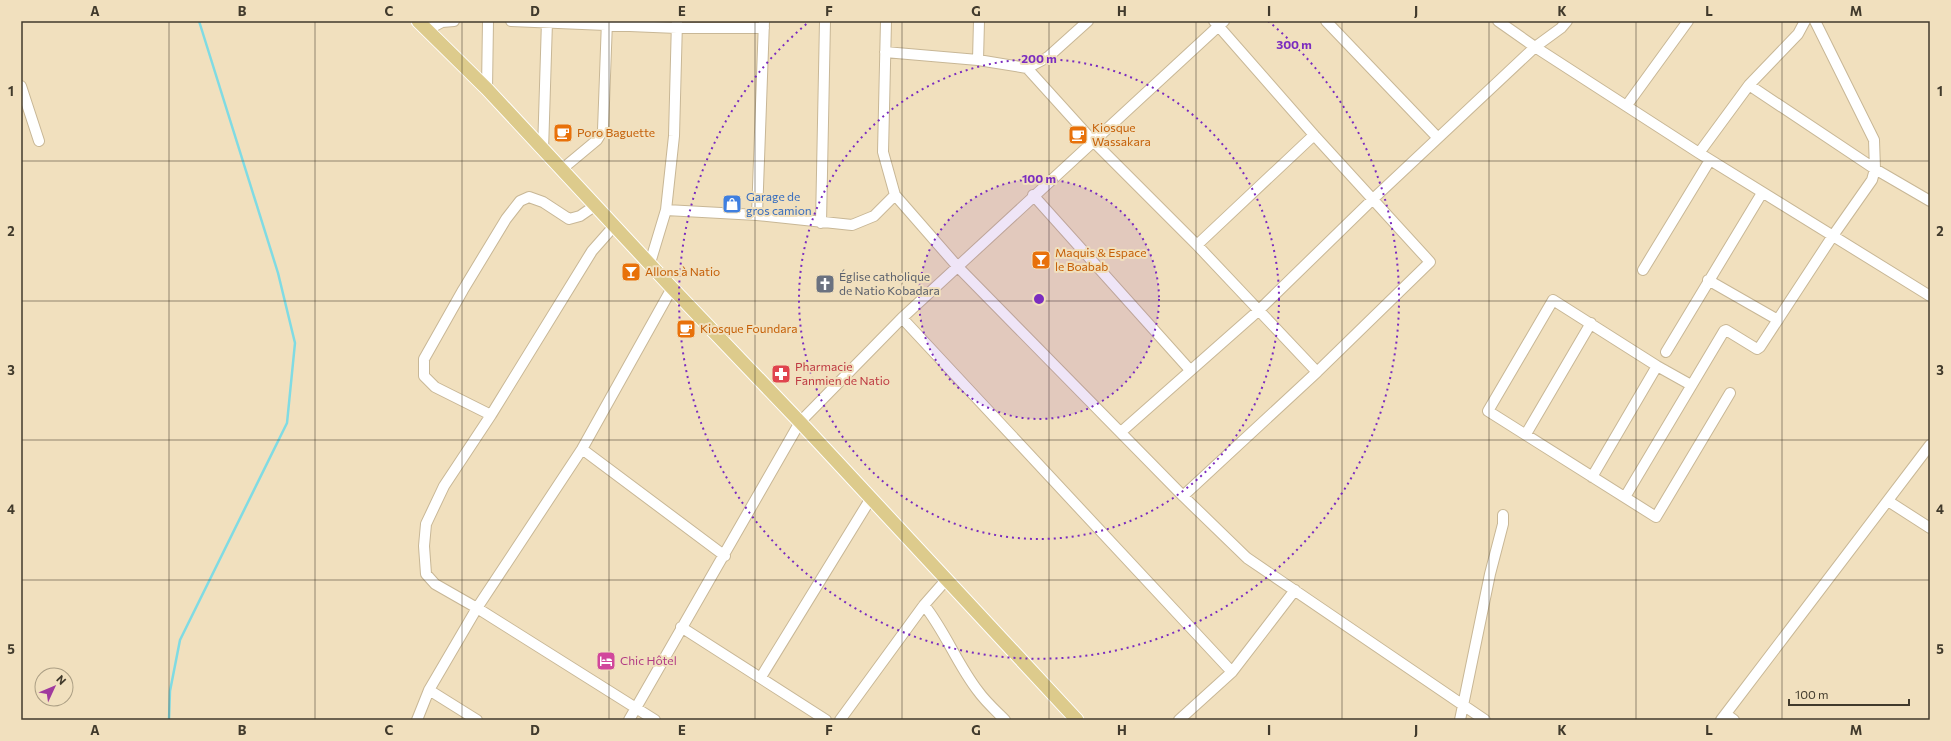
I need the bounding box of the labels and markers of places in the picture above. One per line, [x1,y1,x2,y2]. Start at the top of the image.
place label: Kiosque Wassakara [1092,120,1151,148]
cafe icon: Poro Baguette [552,122,574,144]
cafe icon: Kiosque Wassakara [1067,124,1089,146]
place label: Poro Baguette [577,125,655,139]
place label: Garage de gros camion [746,189,812,217]
shop icon: Garage de gros camion [721,193,743,215]
place label: Maquis & Espace le Boabab [1055,245,1147,273]
bar icon: Maquis & Espace le Boabab [1030,249,1052,271]
bar icon: Allons à Natio [620,261,642,283]
place label: Allons à Natio [645,264,720,278]
place label: Église catholique de Natio Kobadara [839,269,940,297]
church icon: Église catholique de Natio Kobadara [814,273,836,295]
centre of rings [1032,292,1046,306]
cafe icon: Kiosque Foundara [675,318,697,340]
place label: Kiosque Foundara [700,321,798,335]
place label: Pharmacie Fanmien de Natio [795,359,890,387]
pharmacy icon: Pharmacie Fanmien de Natio [770,363,792,385]
hotel icon: Chic Hôtel [595,650,617,672]
place label: Chic Hôtel [620,653,677,667]

